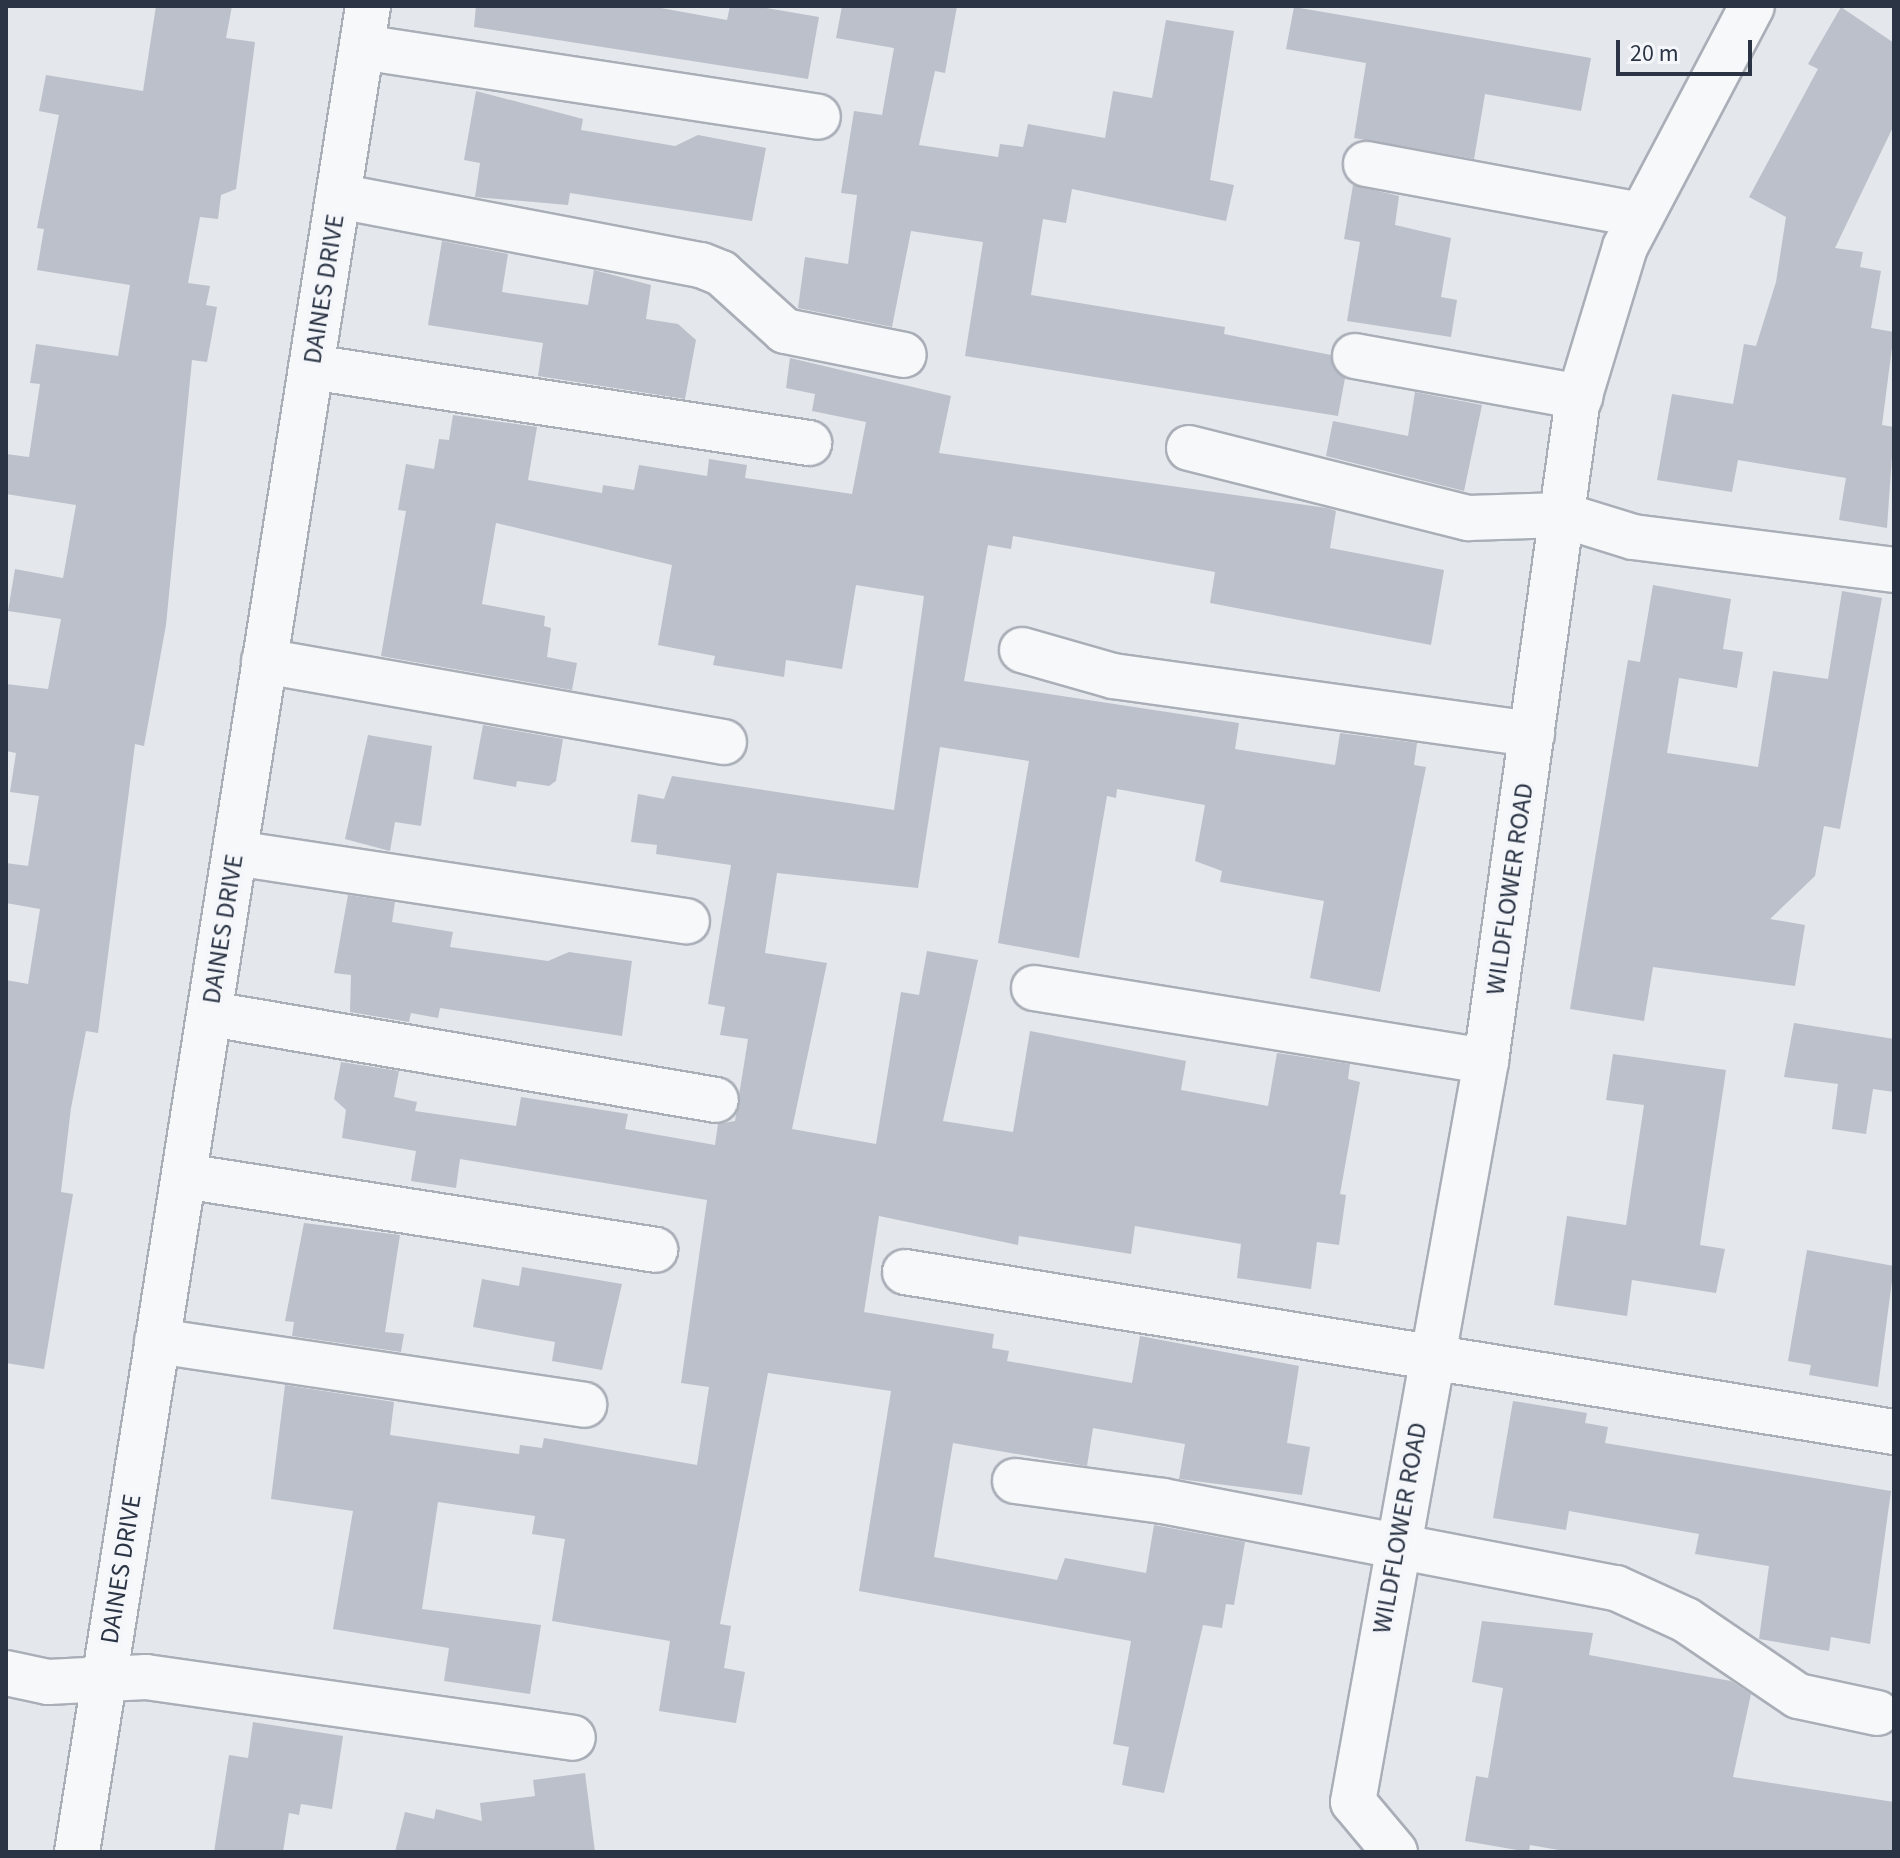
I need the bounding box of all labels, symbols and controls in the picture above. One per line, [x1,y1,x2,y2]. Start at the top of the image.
scale bar [1620,24,1756,74]
text: 20 m [1630,36,1679,71]
street label: DAINES DRIVE [297,212,351,366]
street label: WILDFLOWER ROAD [1480,781,1540,997]
street label: DAINES DRIVE [196,852,250,1006]
street label: WILDFLOWER ROAD [1366,1420,1434,1636]
street label: DAINES DRIVE [94,1492,148,1646]

